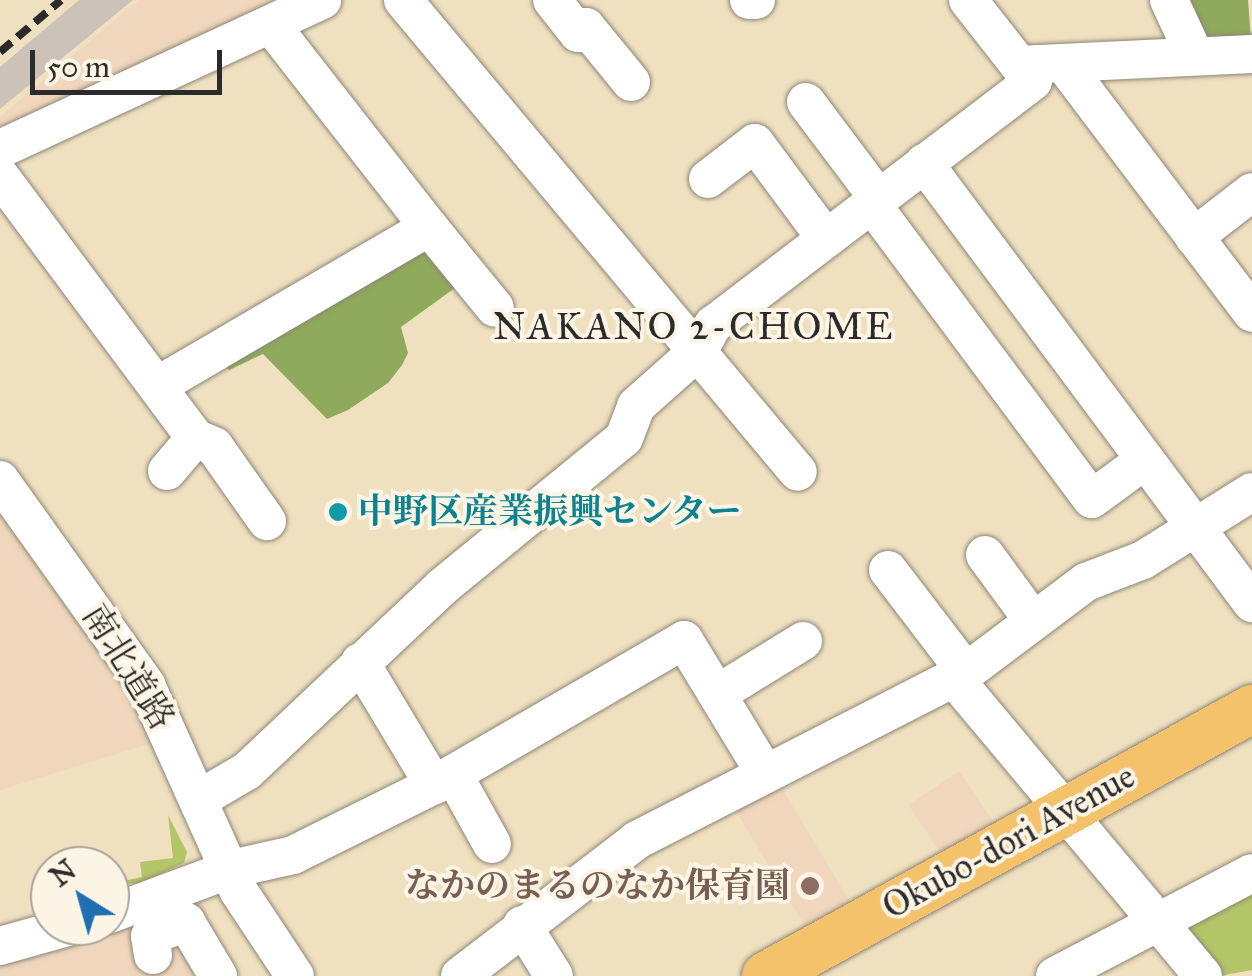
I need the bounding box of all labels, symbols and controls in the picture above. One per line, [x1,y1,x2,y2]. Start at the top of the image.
scale bar [35,30,228,92]
text: 50 m [47,49,110,85]
district label: NAKANO 2-CHOME [493,304,895,350]
place label: 中野区産業振興センター [358,491,743,533]
marker: 中野区産業振興センター [327,501,349,523]
street label: 南北道路 [73,597,183,737]
street label: Okubo-dori Avenue [876,755,1142,929]
north arrow [30,846,130,946]
text: N [43,852,83,894]
place label: なかのまるのなか保育園 [405,865,790,907]
marker: なかのまるのなか保育園 [799,875,821,897]

